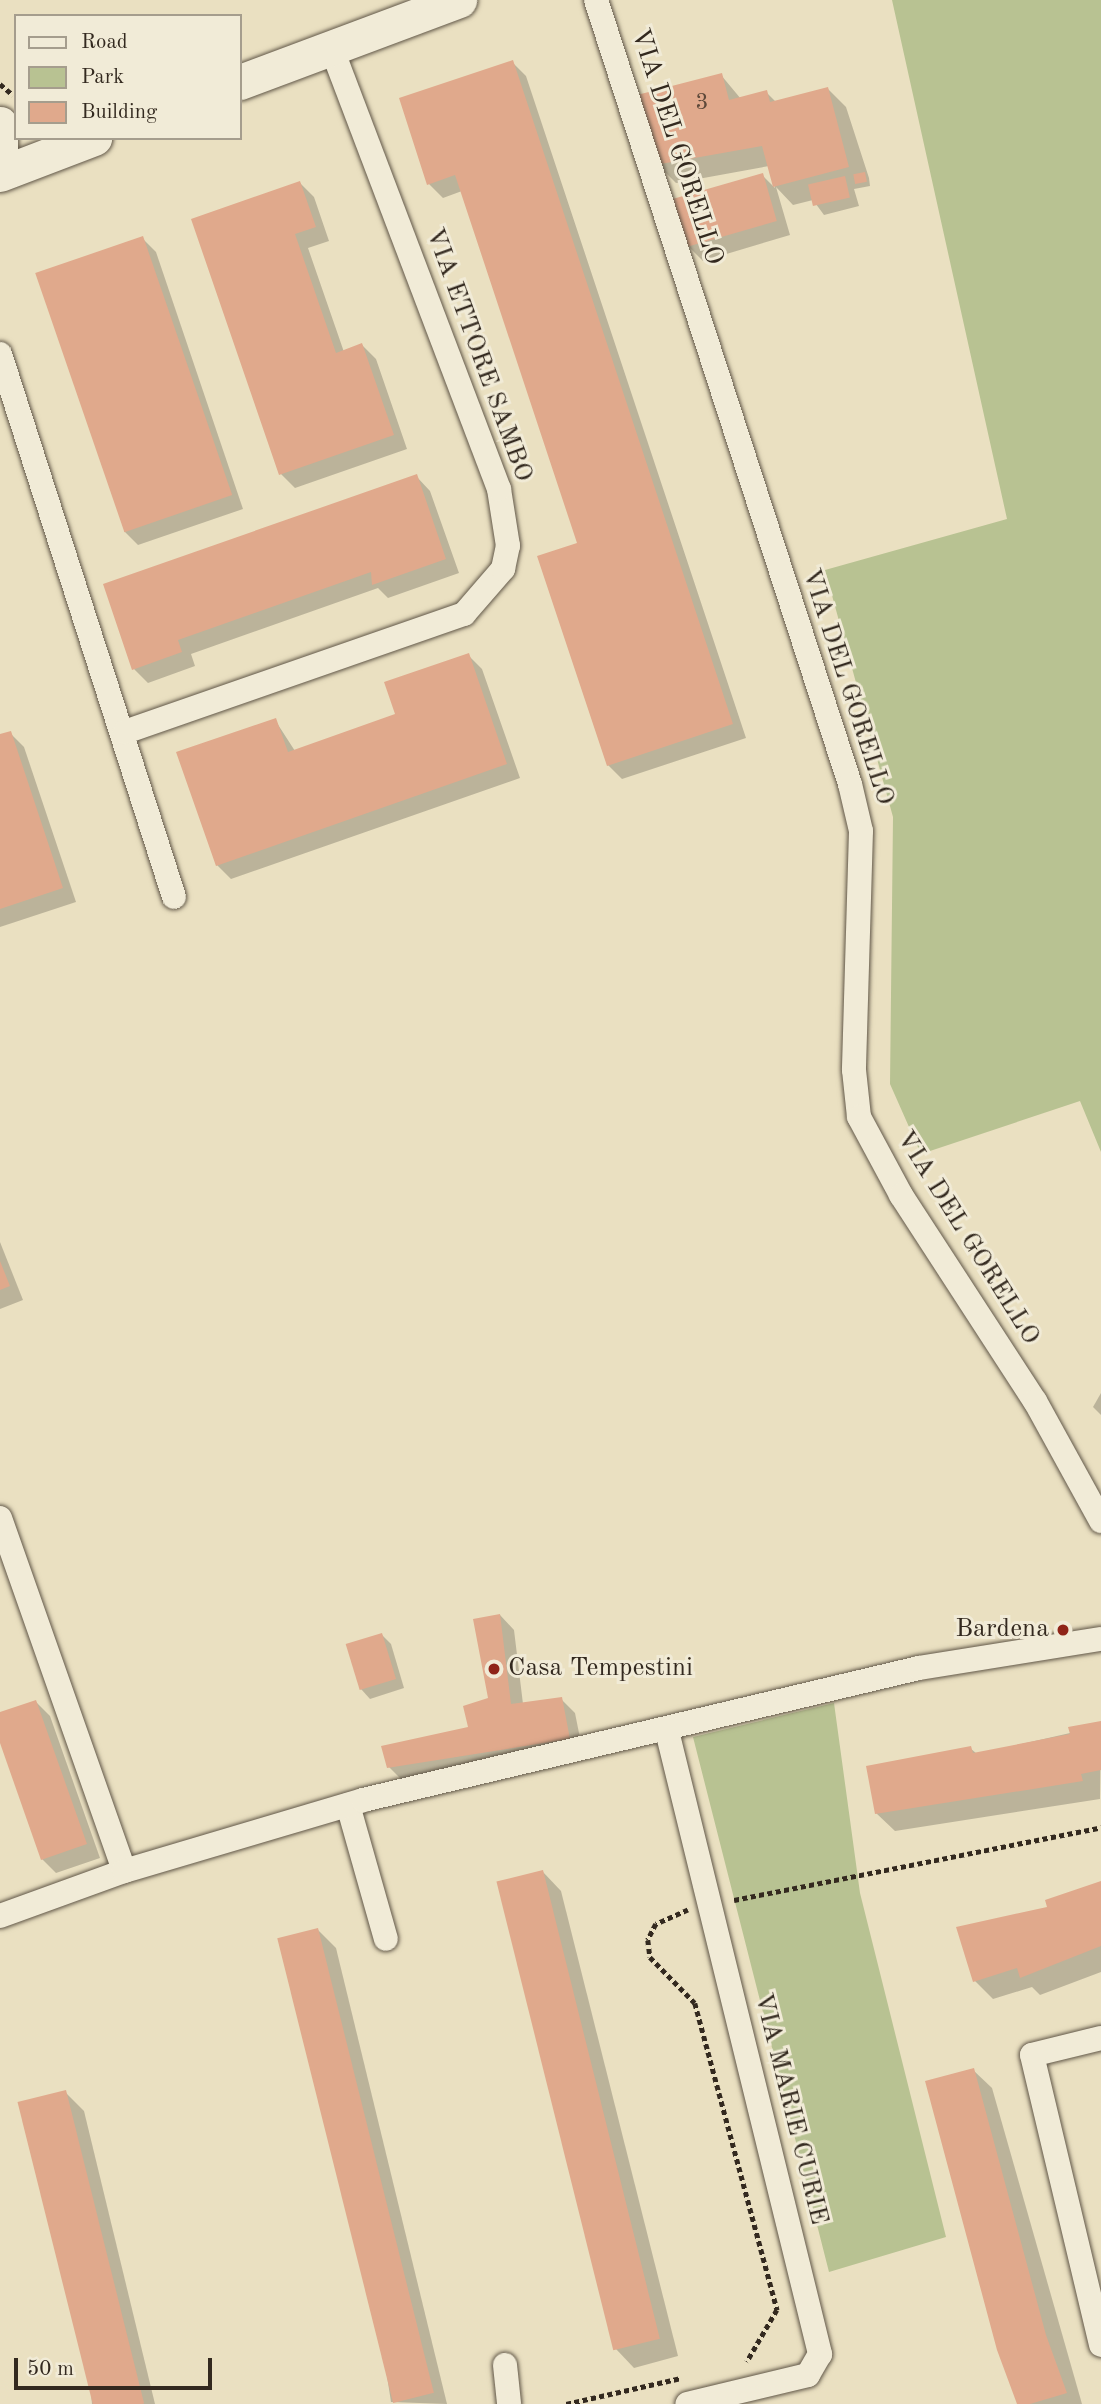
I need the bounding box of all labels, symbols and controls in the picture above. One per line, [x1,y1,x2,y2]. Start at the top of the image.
legend [14,14,242,140]
street label: VIA DEL GORELLO [623,25,729,269]
text: Road [81,32,128,53]
text: Park [81,67,124,88]
house number: 3 [695,89,709,117]
text: Building [81,102,157,123]
street label: VIA ETTORE SAMBO [418,224,538,486]
street label: VIA DEL GORELLO [794,565,900,809]
street label: VIA DEL GORELLO [888,1125,1046,1351]
place label: Bardena [955,1614,1049,1646]
marker: Bardena [1055,1622,1071,1638]
place label: Casa Tempestini [508,1653,693,1685]
marker: Casa Tempestini [486,1661,502,1677]
street label: VIA MARIE CURIE [746,1990,834,2228]
scale bar [18,2344,215,2388]
text: 50 m [27,2359,74,2380]

